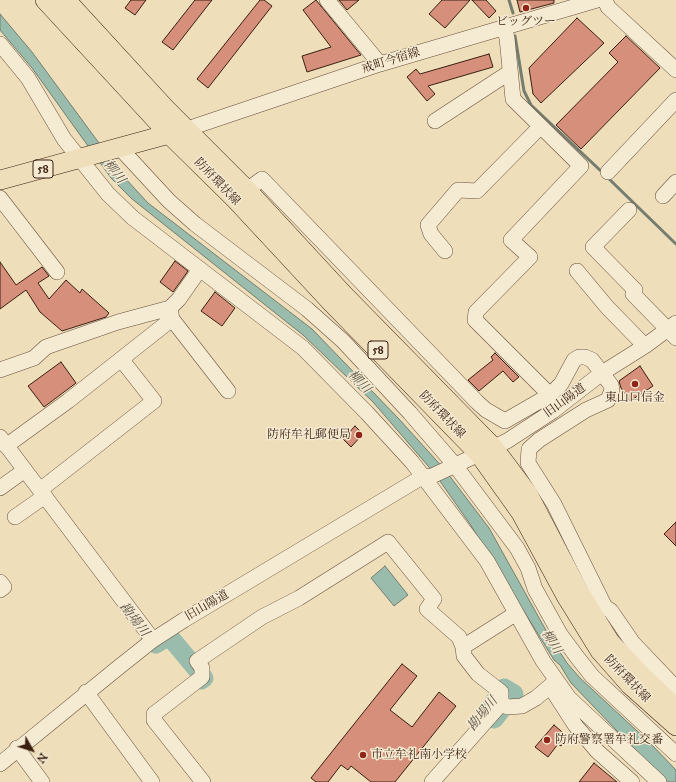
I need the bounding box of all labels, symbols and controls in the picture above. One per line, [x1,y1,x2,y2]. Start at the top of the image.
marker: ビッグツー [521,3,531,13]
place label: ビッグツー [496,15,556,29]
street label: 戒町今宿線 [360,45,422,77]
street label: 防府環状線 [191,155,243,209]
water label: 柳川 [100,157,128,187]
road number: 58 [33,160,53,178]
road number: 58 [368,341,388,359]
water label: 柳川 [344,367,374,397]
marker: 東山口信金 [630,379,640,389]
street label: 旧山陽道 [541,381,589,421]
street label: 防府環状線 [416,388,468,442]
place label: 東山口信金 [605,391,665,405]
place label: 防府牟礼郵便局 [267,428,351,442]
marker: 防府牟礼郵便局 [354,430,364,440]
street label: 旧山陽道 [183,588,231,624]
water label: 勘場川 [116,600,152,640]
water label: 柳川 [537,627,565,657]
street label: 防府環状線 [601,652,653,706]
water label: 勘場川 [465,694,501,734]
north arrow [12,730,52,770]
place label: 防府警察署牟礼交番 [555,733,663,747]
marker: 防府警察署牟礼交番 [542,735,552,745]
place label: 市立牟礼南小学校 [371,748,467,762]
text: N [34,750,50,766]
marker: 市立牟礼南小学校 [358,750,368,760]

